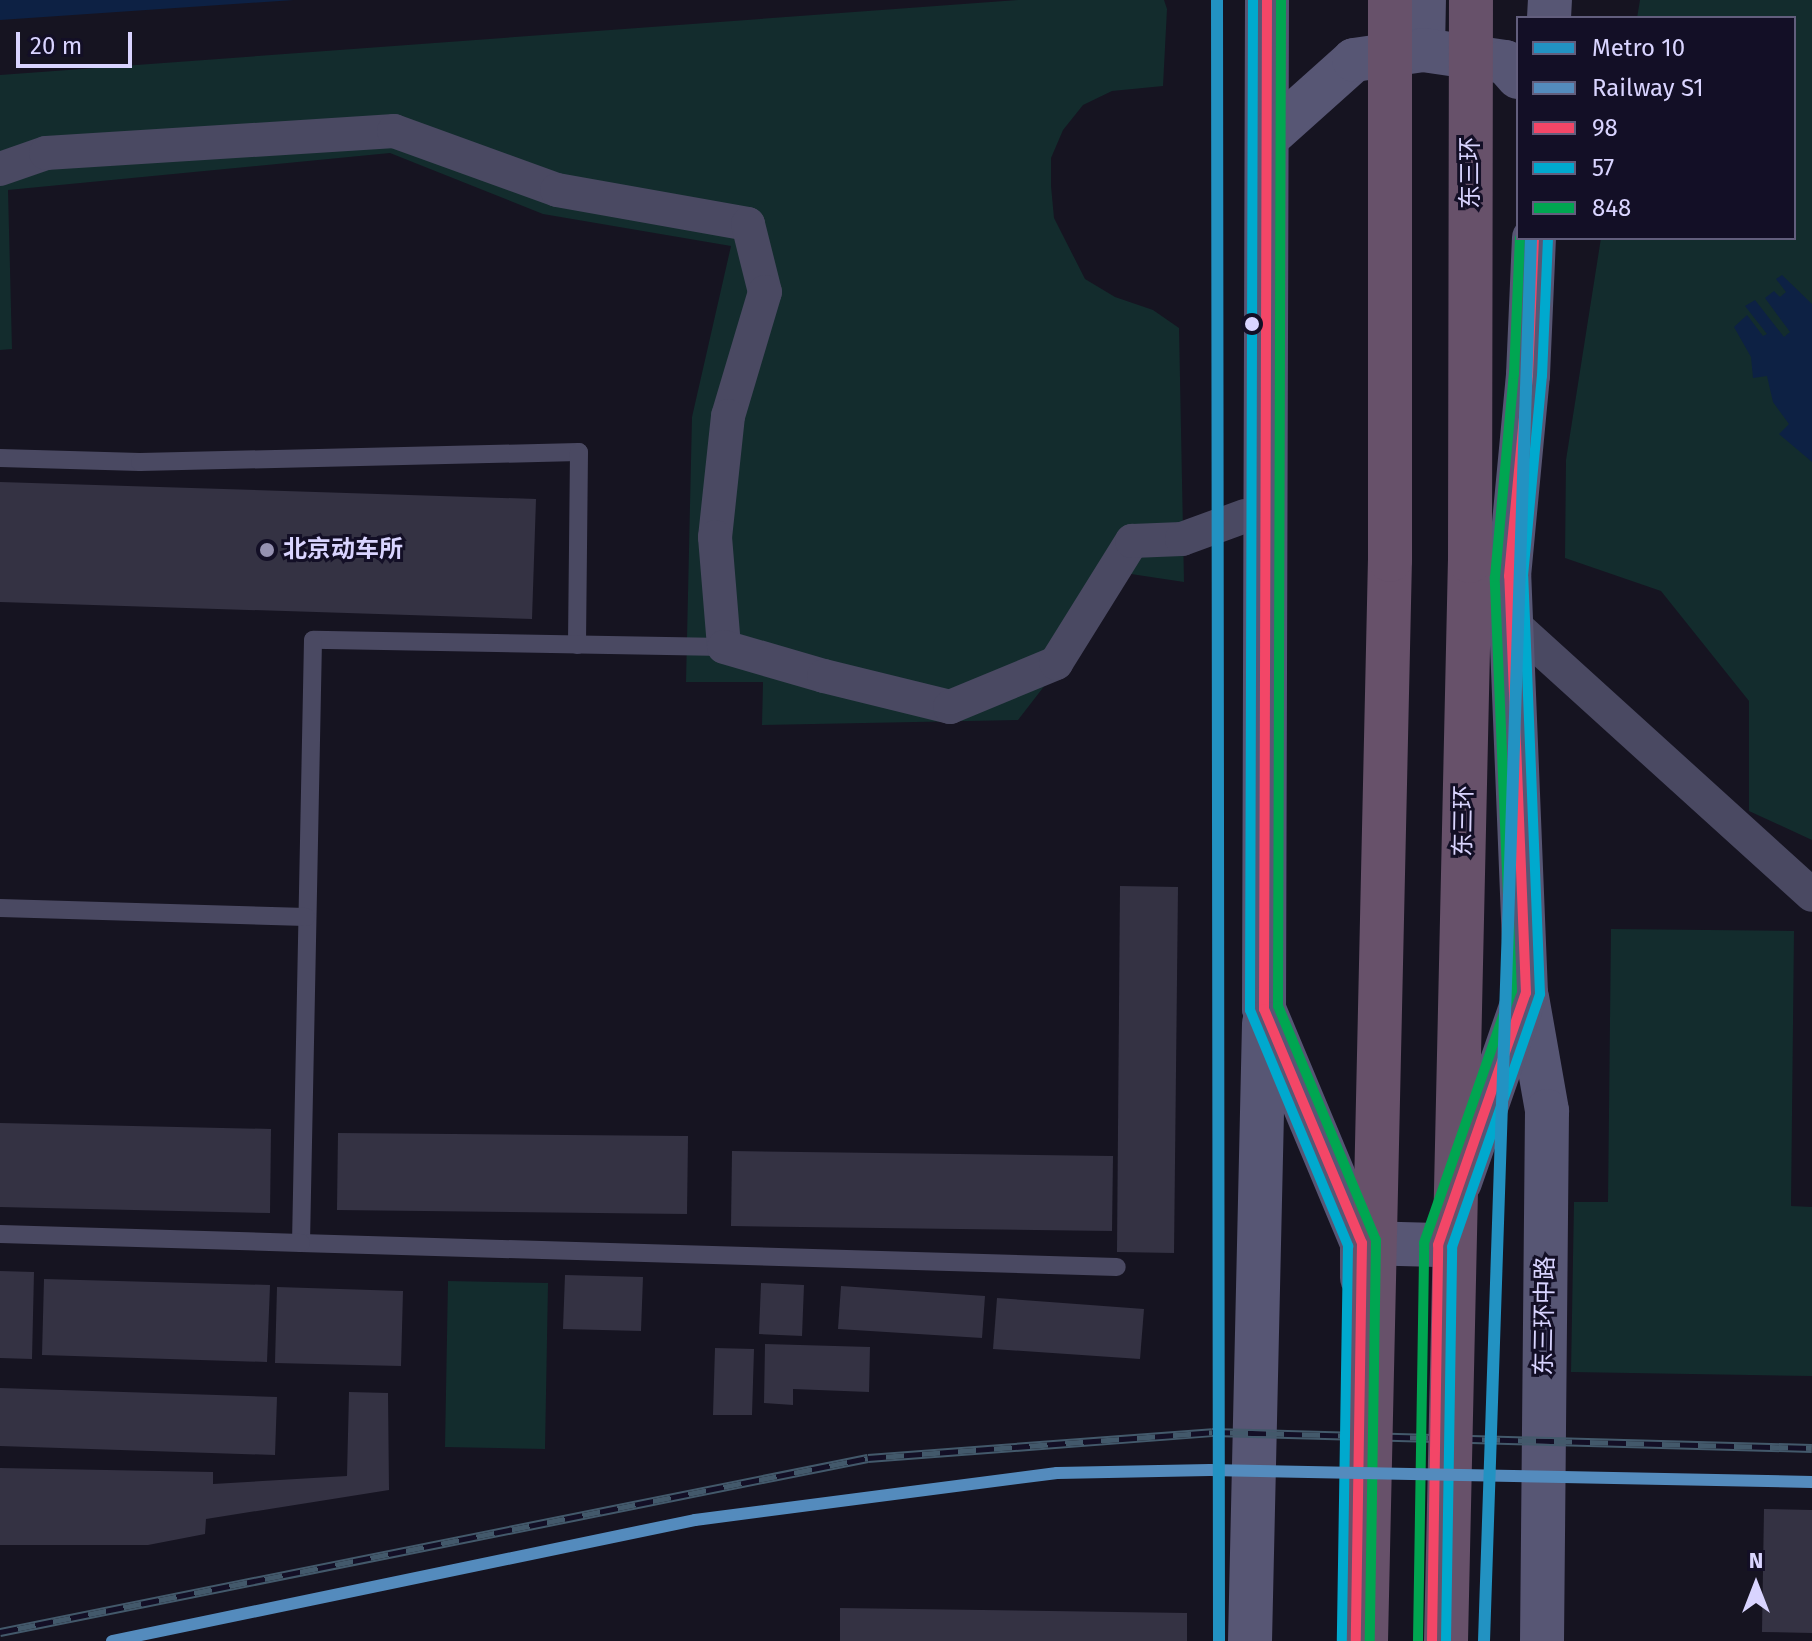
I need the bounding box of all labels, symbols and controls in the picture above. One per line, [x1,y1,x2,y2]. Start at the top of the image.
scale bar [20,16,136,66]
legend [1516,16,1796,240]
text: 20 m [30,32,82,60]
text: Metro 10 [1592,34,1685,62]
text: Railway S1 [1592,74,1704,102]
text: 98 [1592,114,1618,142]
street label: 东三环 [1457,137,1485,209]
text: 57 [1592,154,1614,182]
text: 848 [1592,194,1631,222]
unlabelled marker [1244,316,1260,332]
place label: 北京动车所 [283,536,403,564]
marker: 北京动车所 [258,541,276,559]
street label: 东三环 [1449,785,1479,857]
street label: 东三环中路 [1530,1256,1560,1376]
north arrow [1716,1545,1796,1625]
text: N [1749,1547,1763,1574]

